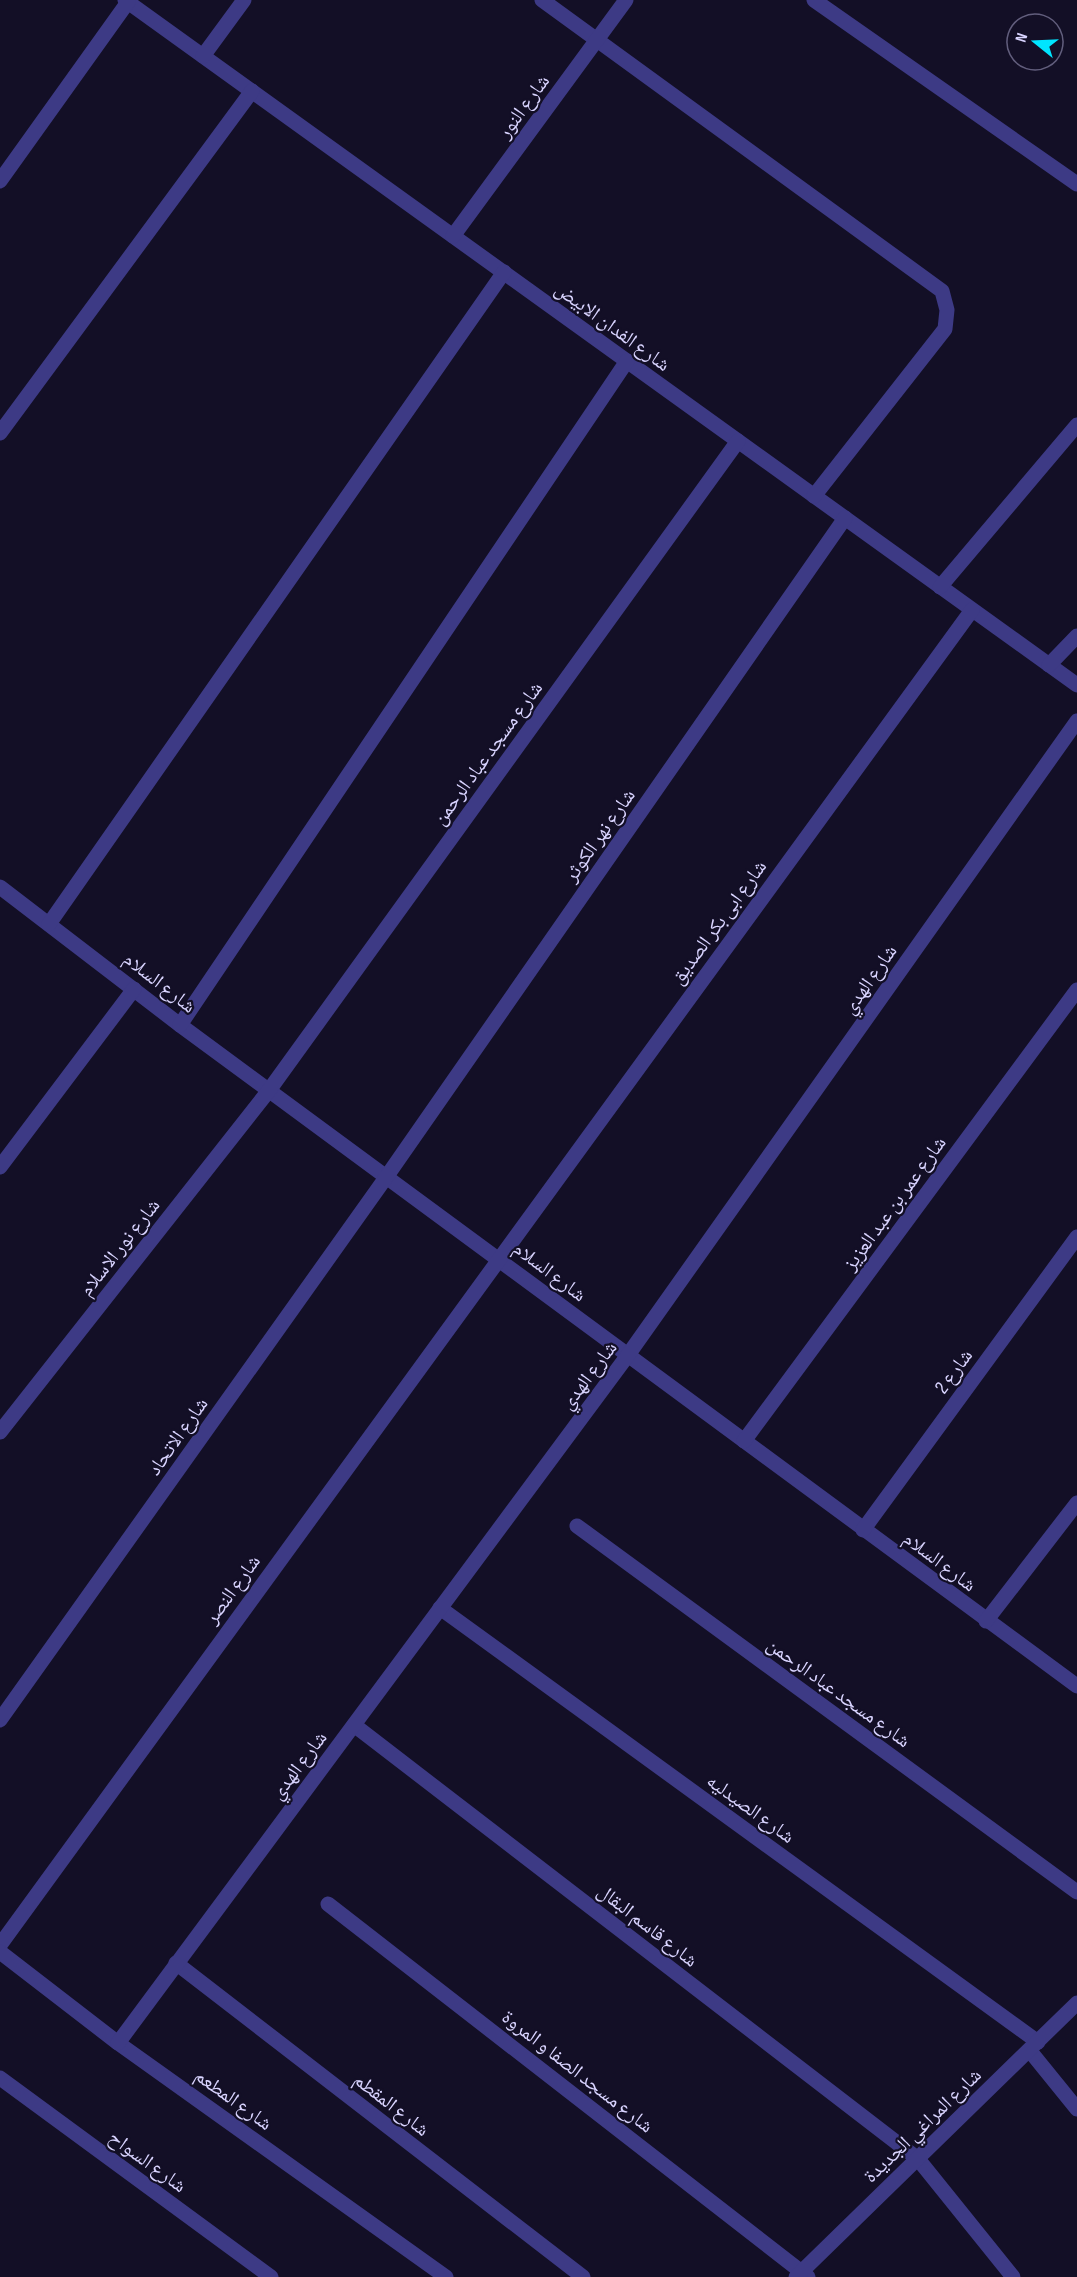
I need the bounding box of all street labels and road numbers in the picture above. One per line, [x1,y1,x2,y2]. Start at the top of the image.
street label: شارع النور [492,70,555,144]
street label: شارع الفدان الابيض [550,277,675,377]
street label: شارع مسجد عباد الرحمن [428,677,548,830]
street label: شارع نهر الكوثر [558,784,641,888]
street label: شارع ابى بكر الصديق [666,856,772,990]
street label: شارع الهدي [837,940,905,1021]
street label: شارع السلام [118,947,200,1019]
street label: شارع عمر بن عبد العزيز [837,1132,952,1276]
street label: شارع نور الاسلام [74,1194,166,1302]
street label: شارع السلام [507,1237,591,1308]
street label: شارع الهدي [555,1337,625,1416]
street label: شارع 2 [930,1345,978,1399]
street label: شارع الاتحاد [142,1393,213,1480]
street label: شارع السلام [897,1527,981,1598]
street label: شارع النصر [199,1550,266,1630]
street label: شارع مسجد عباد الرحمن [762,1633,915,1753]
street label: شارع الهدي [265,1727,335,1806]
street label: شارع الصيدليه [702,1769,799,1849]
street label: شارع قاسم البقال [592,1879,702,1973]
street label: شارع مسجد الصفا و المروة [497,2005,658,2138]
street label: شارع المراغي الجديدة [859,2063,989,2190]
street label: شارع المطعم [189,2064,277,2137]
street label: شارع المقطم [348,2068,434,2143]
street label: شارع السواح [104,2126,191,2198]

